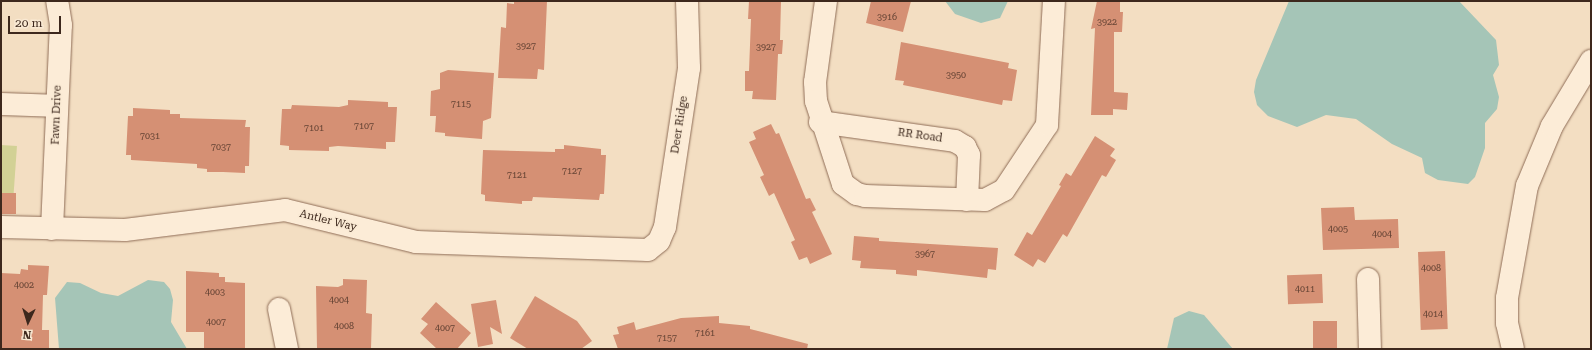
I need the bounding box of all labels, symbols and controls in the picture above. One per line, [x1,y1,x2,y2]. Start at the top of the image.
scale bar [10,8,63,34]
house number: 3916 [877,12,897,22]
text: 20 m [15,16,42,30]
house number: 3922 [1097,17,1117,27]
house number: 3927 [516,41,536,51]
house number: 3927 [756,42,776,52]
house number: 3950 [946,70,966,80]
street label: Fawn Drive [49,85,65,145]
street label: Deer Ridge [669,95,691,155]
house number: 7115 [451,99,471,109]
house number: 7107 [354,121,374,131]
house number: 7101 [304,123,324,133]
street label: RR Road [897,126,943,146]
house number: 7031 [140,131,160,141]
house number: 7037 [211,142,231,152]
house number: 7127 [562,166,582,176]
house number: 7121 [507,170,527,180]
street label: Antler Way [298,208,358,234]
house number: 4005 [1328,224,1348,234]
house number: 4004 [1372,229,1392,239]
house number: 3967 [915,249,935,259]
house number: 4008 [1421,263,1441,273]
house number: 4002 [14,280,34,290]
house number: 4011 [1295,284,1315,294]
house number: 4003 [205,287,225,297]
house number: 4004 [329,295,349,305]
north arrow [8,302,48,342]
house number: 4014 [1423,309,1443,319]
house number: 4007 [206,317,226,327]
house number: 4008 [334,321,354,331]
house number: 4007 [435,323,455,333]
text: N [22,328,32,341]
house number: 7161 [695,328,715,338]
house number: 7157 [657,333,677,343]

